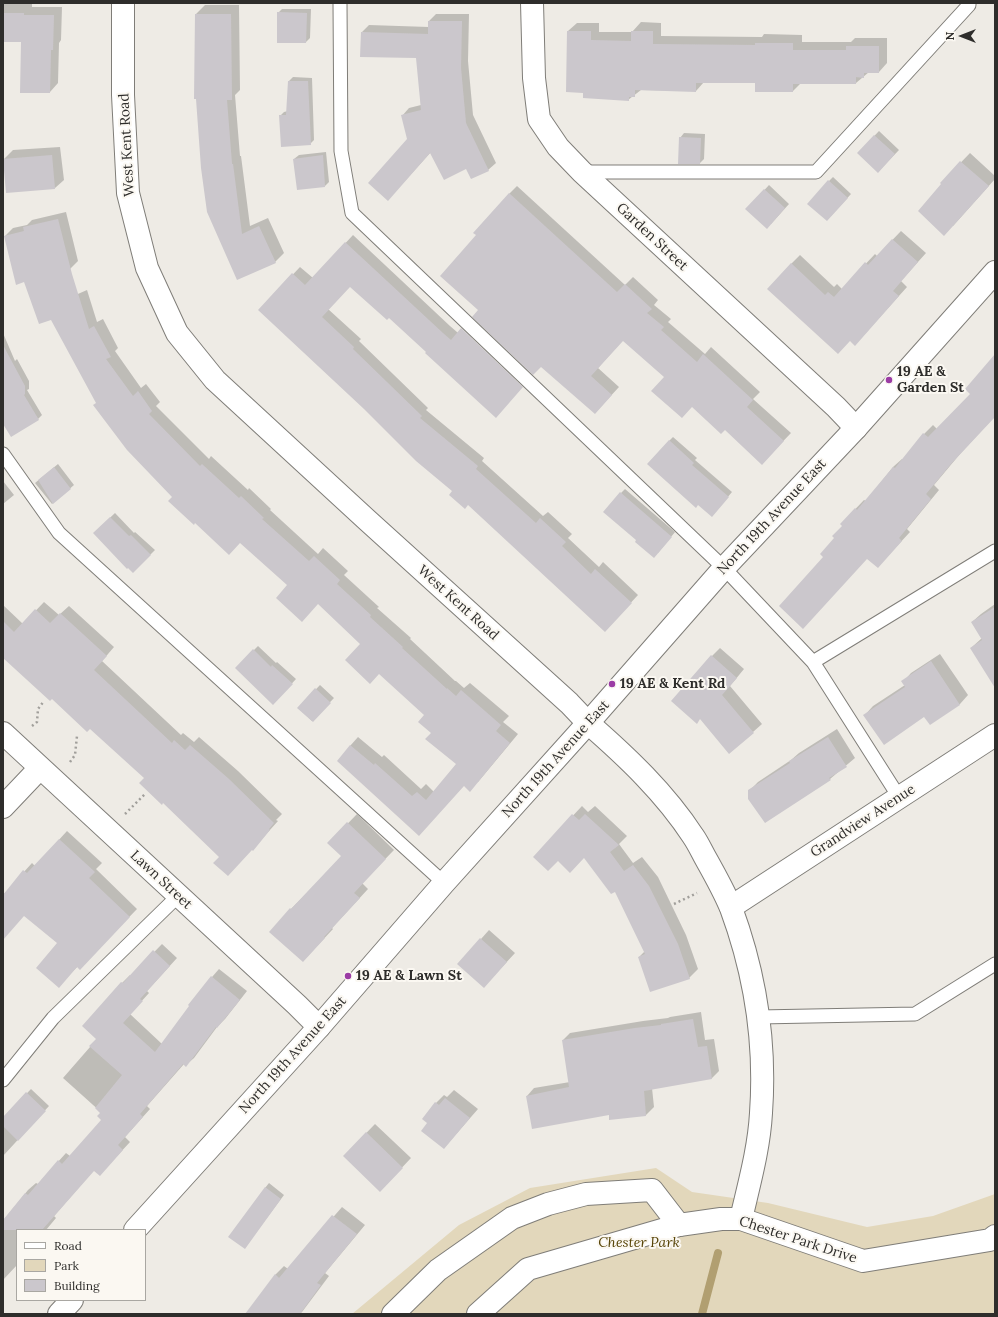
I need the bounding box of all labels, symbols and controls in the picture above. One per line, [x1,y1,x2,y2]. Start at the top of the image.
north arrow [942,16,982,56]
text: N [943,32,957,40]
street label: West Kent Road [116,93,138,197]
street label: Garden Street [613,200,691,274]
place label: 19 AE & Garden St [897,364,964,396]
marker: 19 AE & Garden St [884,375,894,385]
street label: North 19th Avenue East [714,456,830,578]
street label: West Kent Road [414,562,502,644]
place label: 19 AE & Kent Rd [620,676,725,692]
marker: 19 AE & Kent Rd [607,679,617,689]
street label: North 19th Avenue East [499,697,613,821]
street label: Grandview Avenue [807,781,919,861]
street label: Lawn Street [127,847,195,913]
place label: 19 AE & Lawn St [356,968,462,984]
marker: 19 AE & Lawn St [343,971,353,981]
street label: North 19th Avenue East [236,993,350,1117]
street label: Chester Park Drive [737,1213,859,1267]
legend [16,1229,146,1301]
park label: Chester Park [598,1235,680,1251]
text: Road [54,1238,82,1253]
text: Park [54,1258,79,1273]
text: Building [54,1278,100,1293]

